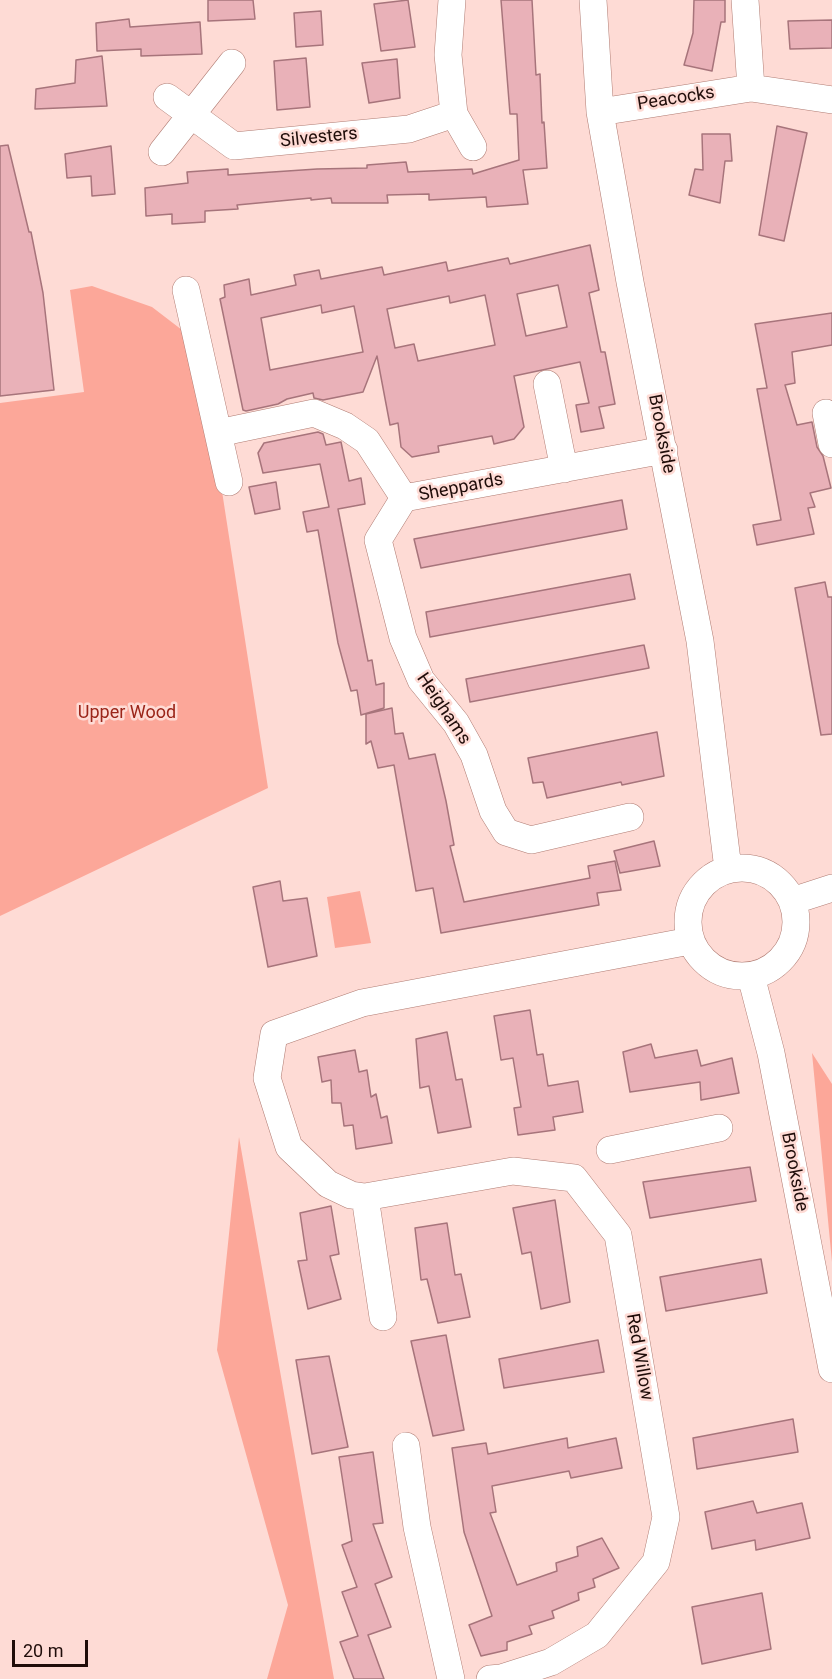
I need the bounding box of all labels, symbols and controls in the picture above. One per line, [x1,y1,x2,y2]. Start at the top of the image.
street label: Peacocks [636,82,716,116]
street label: Silvesters [279,123,359,153]
street label: Brookside [643,393,679,475]
street label: Sheppards [417,469,505,507]
street label: Heighams [411,669,475,749]
park label: Upper Wood [78,702,176,724]
street label: Brookside [776,1131,812,1213]
street label: Red Willow [621,1312,657,1402]
scale bar [15,1628,92,1666]
text: 20 m [23,1640,63,1661]

